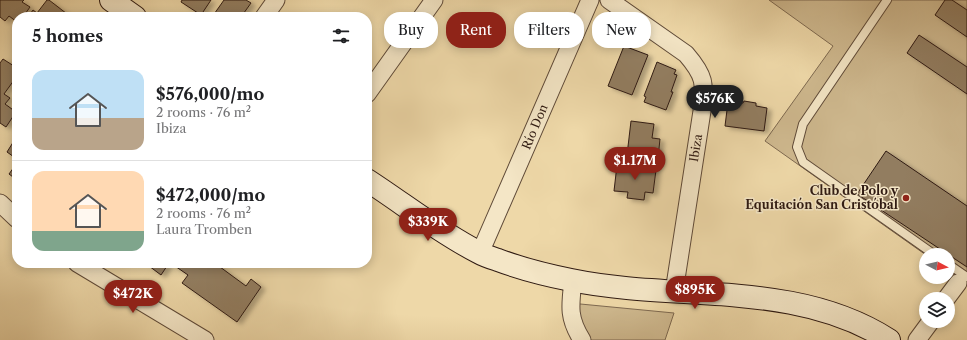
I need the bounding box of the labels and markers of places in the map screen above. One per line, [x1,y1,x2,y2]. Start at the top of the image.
pin: $576K [687,85,743,119]
pin: $1.17M [602,147,668,181]
place label: Club de Polo y Equitación San Cristóbal [745,183,899,212]
marker: Club de Polo y Equitación San Cristóbal [901,193,911,203]
pin: $339K [400,208,456,242]
pin: $895K [667,276,723,310]
pin: $472K [105,280,161,314]

